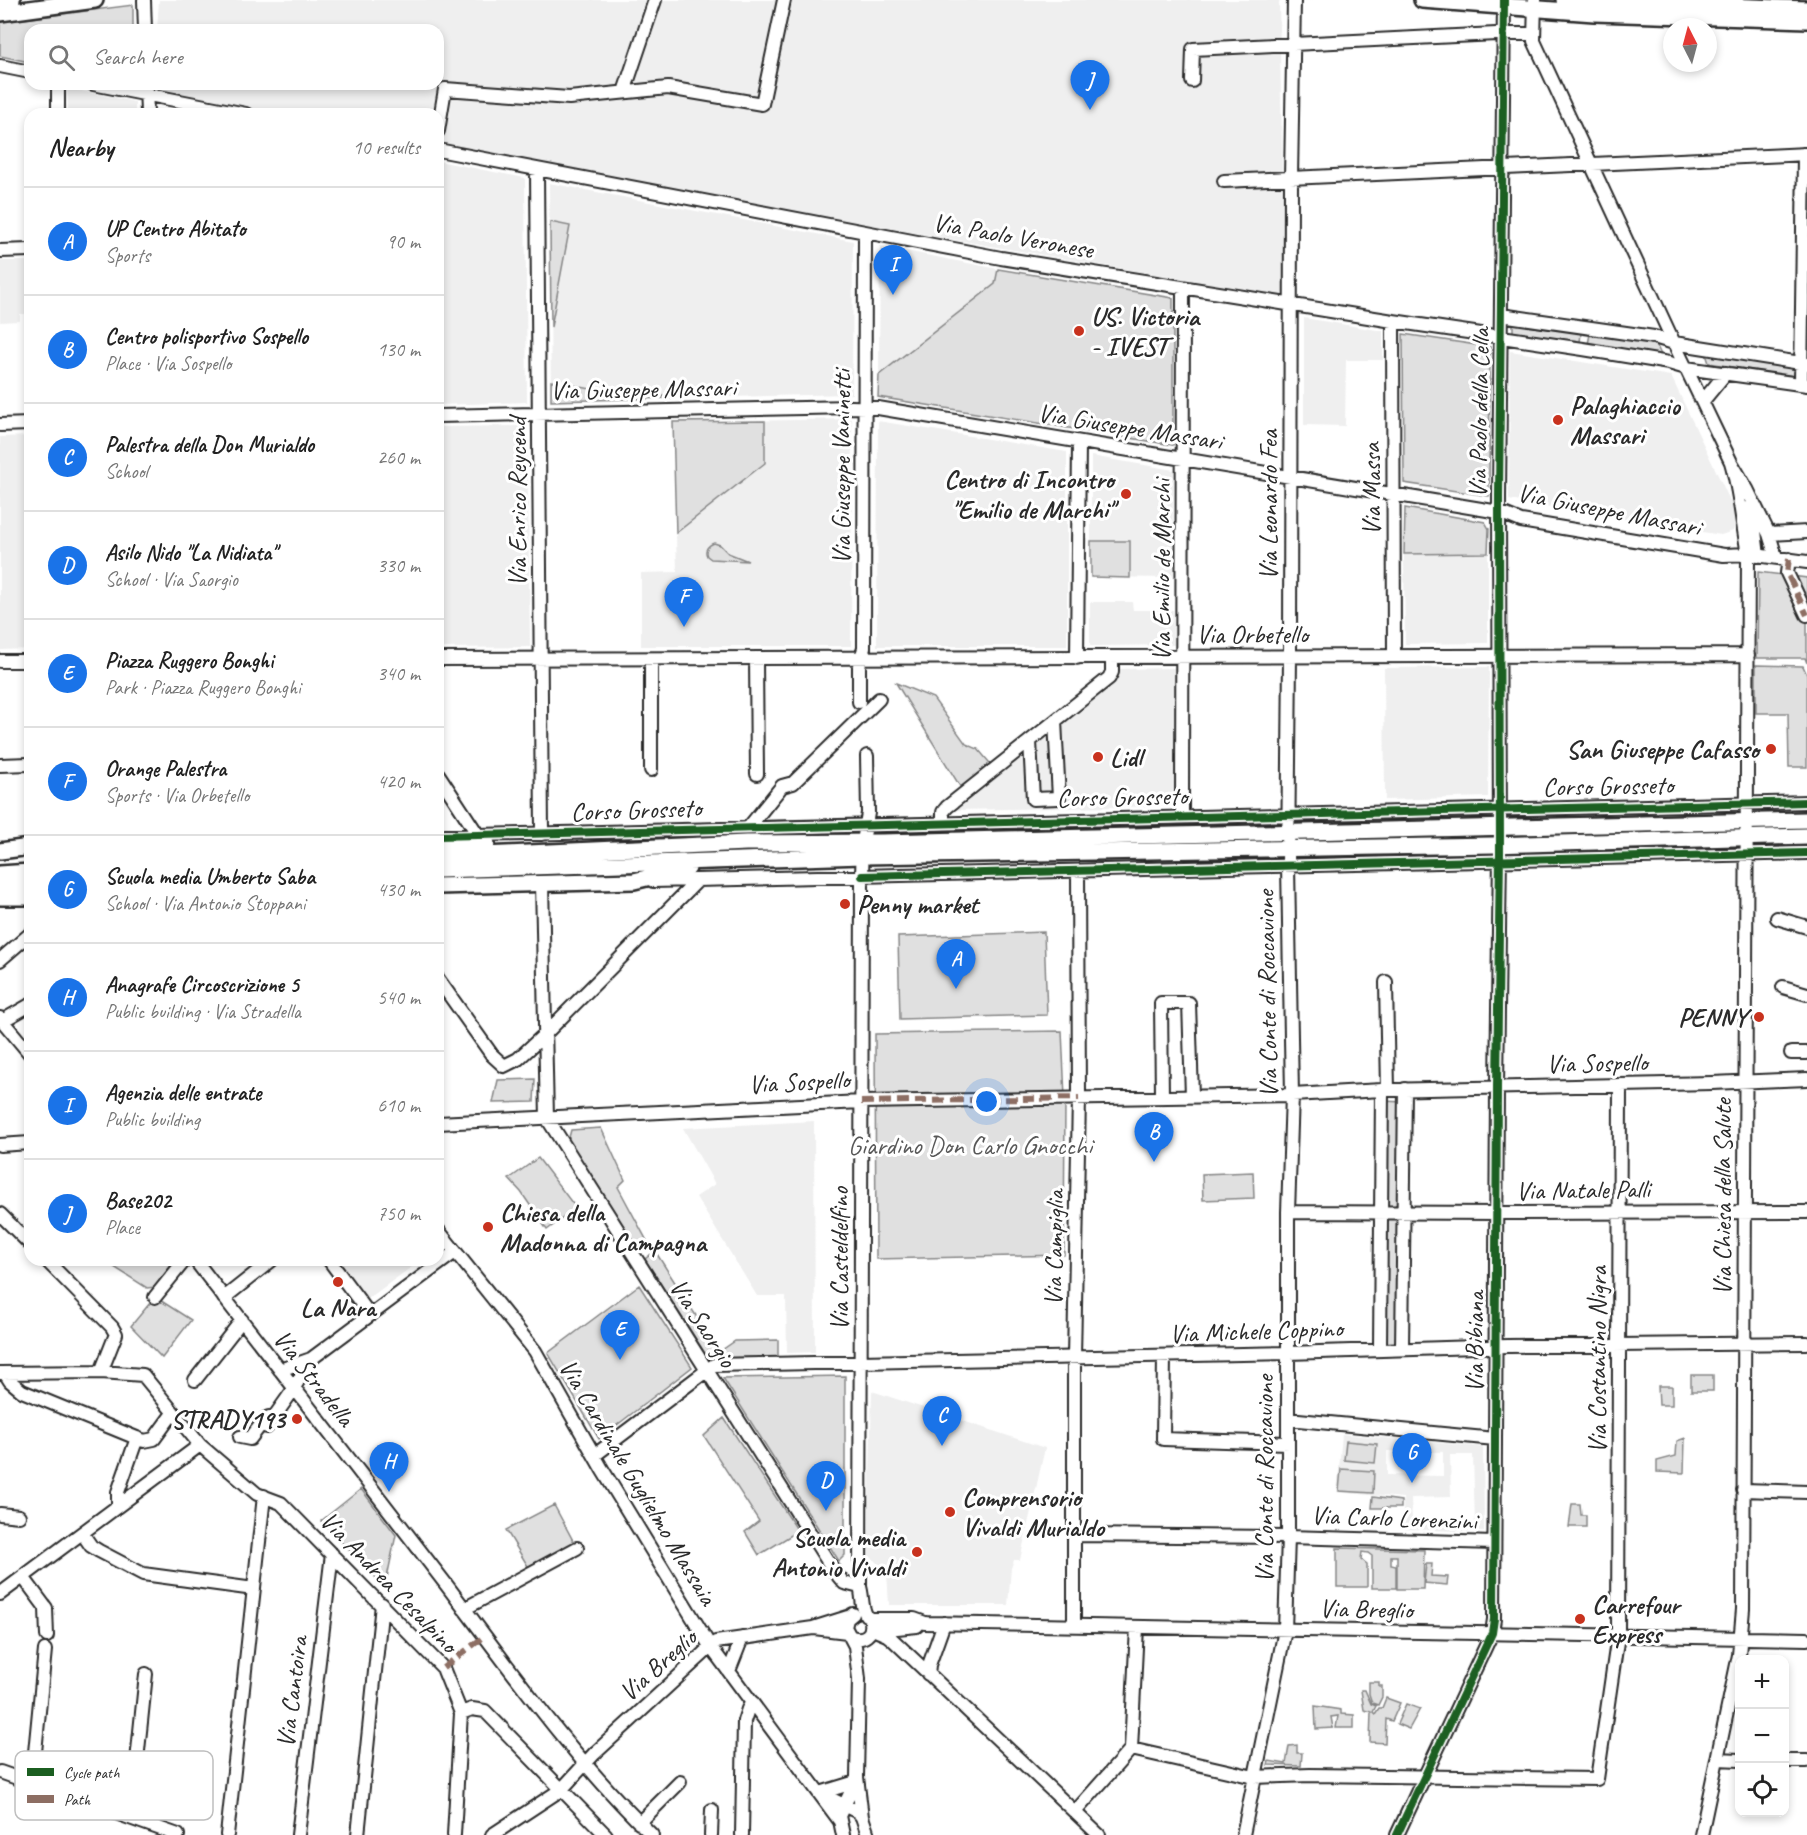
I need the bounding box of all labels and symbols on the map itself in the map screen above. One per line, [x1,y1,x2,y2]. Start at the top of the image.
north arrow [1663,18,1717,72]
pin: J [1070,60,1110,110]
street label: Via Paolo Veronese [930,206,1097,267]
pin: I [874,246,912,295]
place label: US. Victoria - IVEST [1091,300,1202,363]
marker: US. Victoria - IVEST [1072,324,1086,338]
street label: Via Paolo della Cella [1461,325,1497,498]
street label: Via Giuseppe Vaninetti [825,366,858,565]
street label: Via Giuseppe Massari [550,371,739,407]
place label: Palaghiaccio Massari [1570,389,1681,452]
street label: Via Giuseppe Massari [1036,396,1227,458]
street label: Via Enrico Reycend [501,413,534,587]
marker: Palaghiaccio Massari [1551,413,1565,427]
street label: Via Leonardo Fea [1252,428,1285,580]
street label: Via Massa [1355,441,1388,535]
place label: Centro di Incontro "Emilio de Marchi" [944,463,1120,526]
street label: Via Emilio de Marchi [1145,476,1178,661]
street label: Via Giuseppe Massari [1515,476,1706,545]
marker: Centro di Incontro "Emilio de Marchi" [1119,487,1133,501]
pin: F [664,578,704,627]
street label: Via Orbetello [1196,618,1311,651]
place label: San Giuseppe Cafasso [1566,733,1762,766]
place label: Lidl [1110,741,1146,774]
marker: San Giuseppe Cafasso [1764,742,1778,756]
marker: Lidl [1091,750,1105,764]
street label: Corso Grosseto [1542,768,1676,804]
street label: Corso Grosseto [1056,779,1190,815]
street label: Corso Grosseto [570,791,705,829]
street label: Via Conte di Roccavione [1249,887,1285,1098]
place label: Penny market [857,888,981,921]
marker: Penny market [838,897,852,911]
pin: A [936,940,976,989]
place label: PENNY [1678,1001,1753,1034]
marker: PENNY [1752,1010,1766,1024]
street label: Via Sospello [1546,1046,1651,1080]
street label: Via Sospello [748,1063,853,1101]
your location [972,1087,1001,1116]
street label: Via Chiesa della Salute [1706,1096,1739,1296]
pin: B [1134,1112,1174,1162]
park label: Giardino Don Carlo Gnocchi [848,1129,1095,1162]
street label: Via Natale Palli [1516,1172,1653,1208]
street label: Via Casteldelfino [823,1185,856,1331]
street label: Via Campiglia [1036,1187,1072,1306]
place label: Chiesa della Madonna di Campagna [500,1196,708,1259]
marker: Chiesa della Madonna di Campagna [481,1220,495,1234]
street label: Via Costantino Nigra [1581,1265,1614,1454]
street label: Via Saorgio [662,1272,745,1375]
marker: La Nara [331,1275,345,1289]
street label: Via Bibiana [1458,1289,1491,1393]
place label: La Nara [301,1291,378,1324]
pin: E [600,1310,640,1360]
street label: Via Michele Coppino [1169,1311,1346,1351]
street label: Via Stradella [266,1323,363,1434]
street label: Via Cardinale Guglielmo Massaia [551,1353,725,1612]
street label: Via Conte di Roccavione [1248,1373,1281,1583]
pin: C [922,1396,962,1446]
place label: STRADY193 [171,1403,287,1436]
marker: STRADY193 [290,1412,304,1426]
pin: G [1392,1434,1432,1483]
pin: H [370,1442,408,1492]
pin: D [806,1462,846,1511]
place label: Comprensorio Vivaldi Murialdo [962,1481,1106,1544]
street label: Via Carlo Lorenzini [1310,1499,1481,1537]
street label: Via Andrea Cesalpino [313,1504,467,1662]
marker: Comprensorio Vivaldi Murialdo [943,1505,957,1519]
place label: Scuola media Antonio Vivaldi [772,1521,909,1584]
marker: Scuola media Antonio Vivaldi [910,1545,924,1559]
place label: Carrefour Express [1592,1588,1682,1651]
street label: Via Breglio [1319,1592,1416,1626]
marker: Carrefour Express [1573,1612,1587,1626]
street label: Via Breglio [612,1620,706,1708]
street label: Via Cantoira [269,1632,315,1750]
legend [15,1751,213,1820]
text: Cycle path [64,1763,120,1783]
text: Path [64,1790,91,1810]

